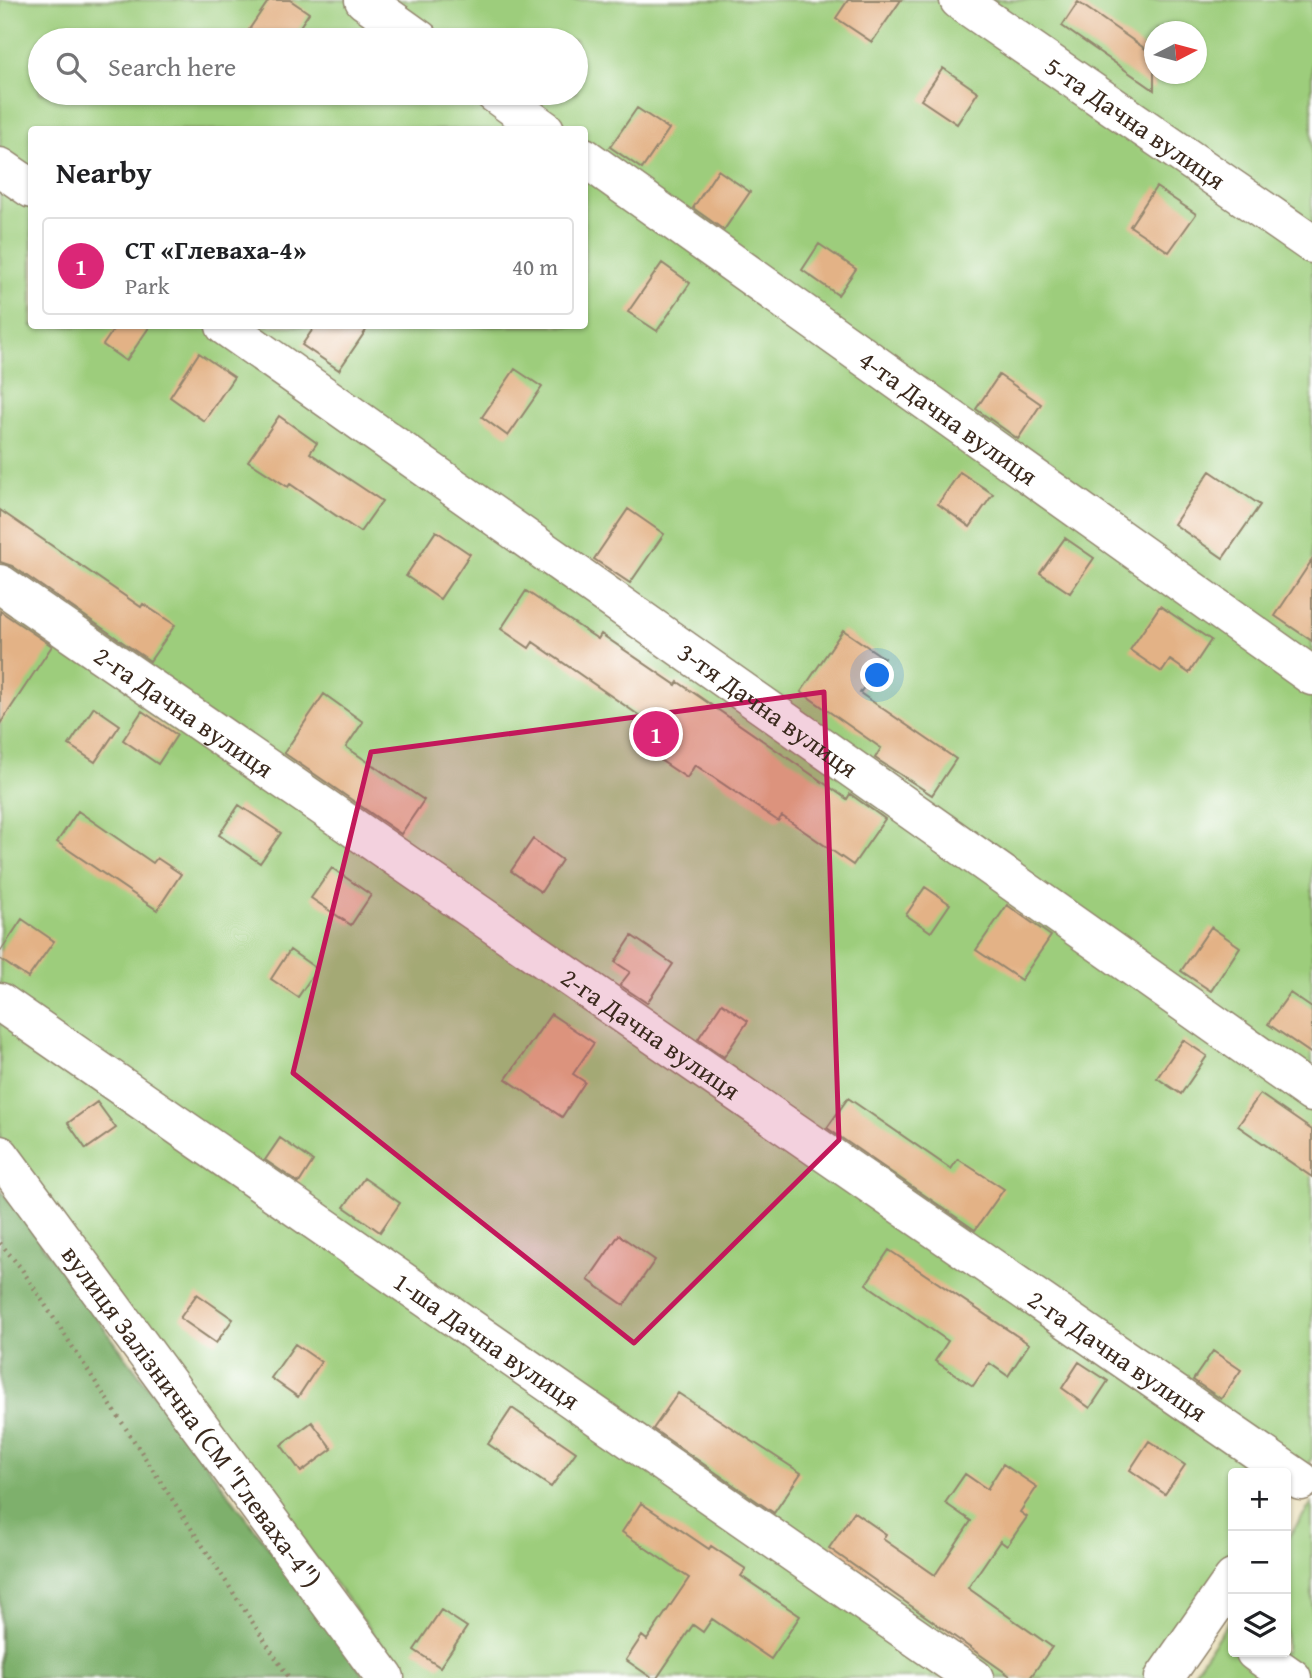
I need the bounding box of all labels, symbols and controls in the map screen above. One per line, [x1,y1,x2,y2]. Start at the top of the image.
north arrow [1144,21,1207,84]
search box [28,28,588,105]
street label: 5-та Дачна вулиця [1038,46,1234,199]
text: Search here [108,47,236,86]
icon: search [52,48,90,86]
text: Nearby [56,150,152,194]
text: СТ «Глеваха-4» [125,230,306,269]
text: 1 [75,250,87,283]
text: 40 m [512,250,558,283]
text: Park [125,269,169,302]
street label: 4-та Дачна вулиця [851,340,1046,494]
street label: 3-тя Дачна вулиця [670,632,867,787]
street label: 2-га Дачна вулиця [87,635,282,787]
your location [860,658,894,692]
pin: 1 [633,708,679,760]
street label: 2-га Дачна вулиця [554,957,749,1109]
street label: вулиця Залізнична (СМ "Глеваха-4") [53,1236,331,1595]
street label: 1-ша Дачна вулиця [386,1262,588,1419]
street label: 2-га Дачна вулиця [1020,1279,1216,1431]
map controls [1228,1468,1291,1657]
button: + [1228,1468,1291,1531]
button: − [1228,1531,1291,1594]
button: layers [1228,1594,1291,1657]

